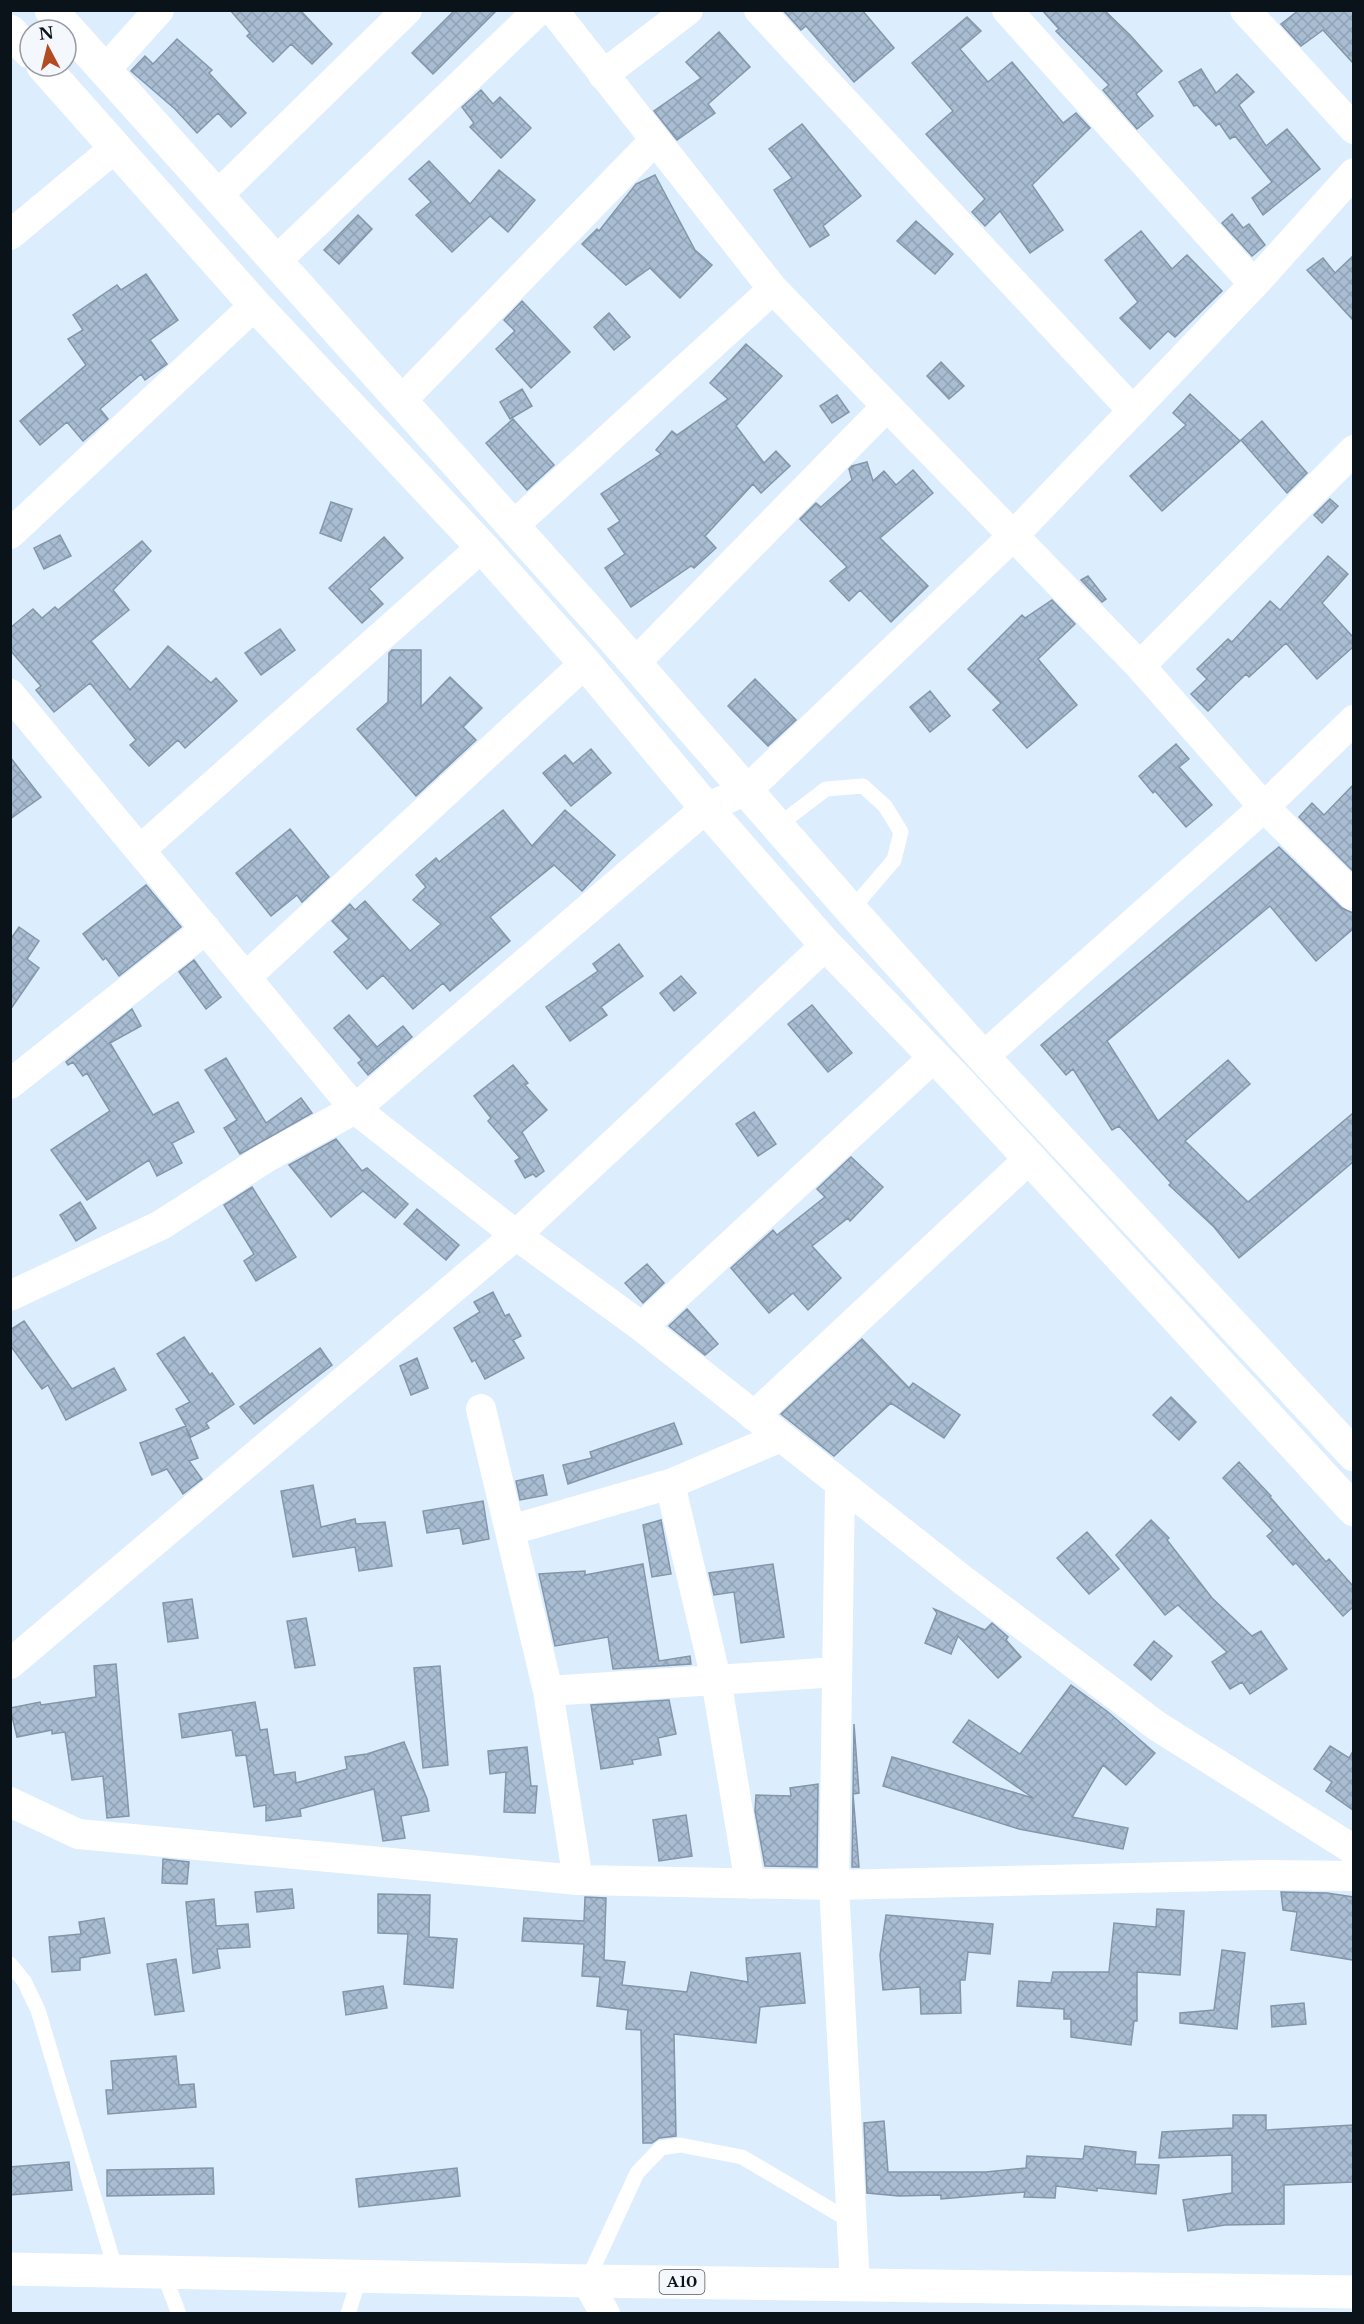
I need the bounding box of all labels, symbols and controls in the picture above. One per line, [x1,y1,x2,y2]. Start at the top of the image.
north arrow [18,18,78,78]
text: N [37,22,55,44]
road number: A10 [660,2270,704,2294]

